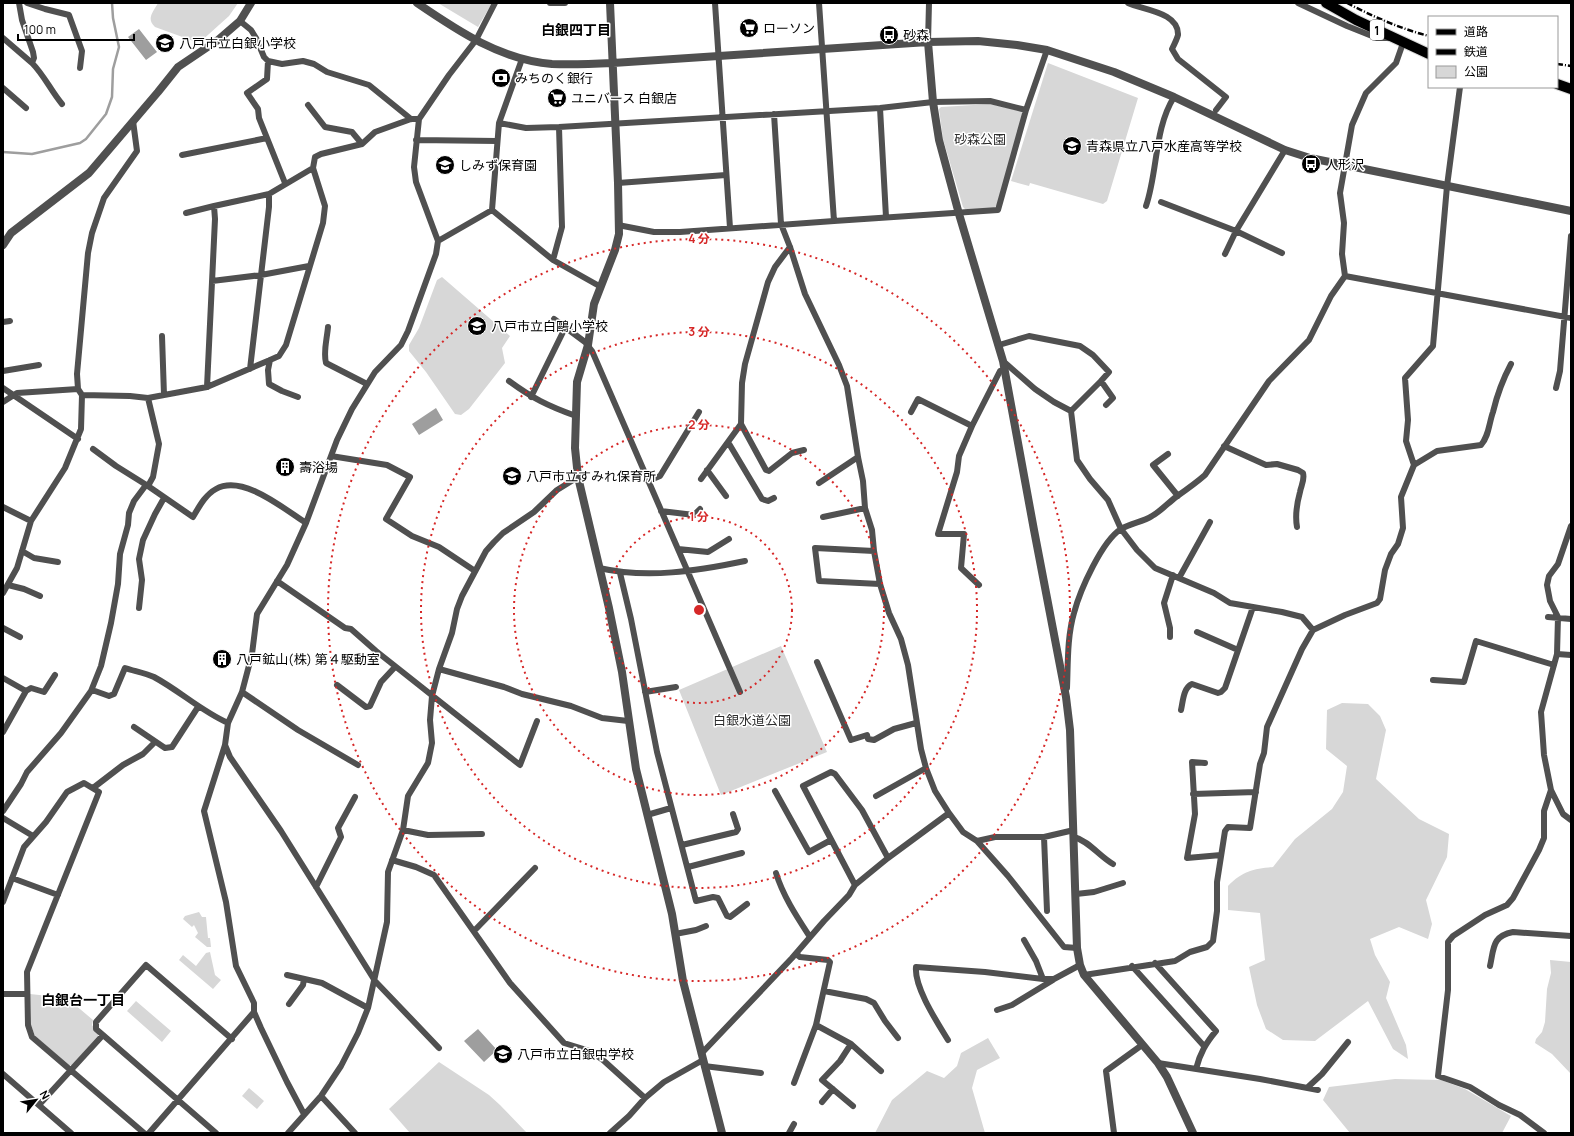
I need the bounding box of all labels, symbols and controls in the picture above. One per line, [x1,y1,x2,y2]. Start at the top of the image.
scale bar [18,16,134,42]
legend [1428,16,1558,88]
supermarket icon: ローソン [738,17,760,39]
place label: ローソン [763,19,815,37]
district label: 白銀四丁目 [541,20,611,39]
road number: 1 [1370,20,1384,40]
text: 100 m [24,21,56,38]
text: 道路 [1464,23,1488,40]
bus stop icon: 砂森 [878,24,900,46]
place label: 砂森 [903,26,929,44]
school or university icon: 八戸市立白銀小学校 [154,32,176,54]
place label: 八戸市立白銀小学校 [179,34,296,52]
text: 鉄道 [1464,43,1488,60]
text: 公園 [1464,63,1488,80]
bank icon: みちのく銀行 [490,67,512,89]
place label: みちのく銀行 [515,69,593,87]
supermarket icon: ユニバース 白銀店 [546,87,568,109]
place label: ユニバース 白銀店 [571,89,677,107]
park label: 砂森公園 [954,130,1006,148]
school or university icon: 青森県立八戸水産高等学校 [1061,135,1083,157]
place label: 青森県立八戸水産高等学校 [1086,137,1242,155]
bus stop icon: 人形沢 [1300,153,1322,175]
school or university icon: しみず保育園 [434,154,456,176]
place label: 人形沢 [1325,155,1364,173]
place label: しみず保育園 [459,156,537,174]
text: 4 分 [688,230,710,247]
school or university icon: 八戸市立白鷗小学校 [466,315,488,337]
place label: 八戸市立白鷗小学校 [491,317,608,335]
text: 3 分 [688,323,710,340]
text: 2 分 [688,416,710,433]
building icon: 壽浴場 [274,456,296,478]
place label: 壽浴場 [299,458,338,476]
school or university icon: 八戸市立すみれ保育所 [501,465,523,487]
place label: 八戸市立すみれ保育所 [526,467,656,485]
text: 1 分 [689,508,709,525]
centre of rings [692,603,706,617]
building icon: 八戸鉱山(株) 第４駆動室 [211,648,233,670]
place label: 八戸鉱山(株) 第４駆動室 [236,650,380,668]
park label: 白銀水道公園 [713,711,791,729]
district label: 白銀台一丁目 [41,990,125,1009]
school or university icon: 八戸市立白銀中学校 [492,1043,514,1065]
place label: 八戸市立白銀中学校 [517,1045,634,1063]
north arrow [16,1080,56,1120]
text: N [37,1088,54,1102]

